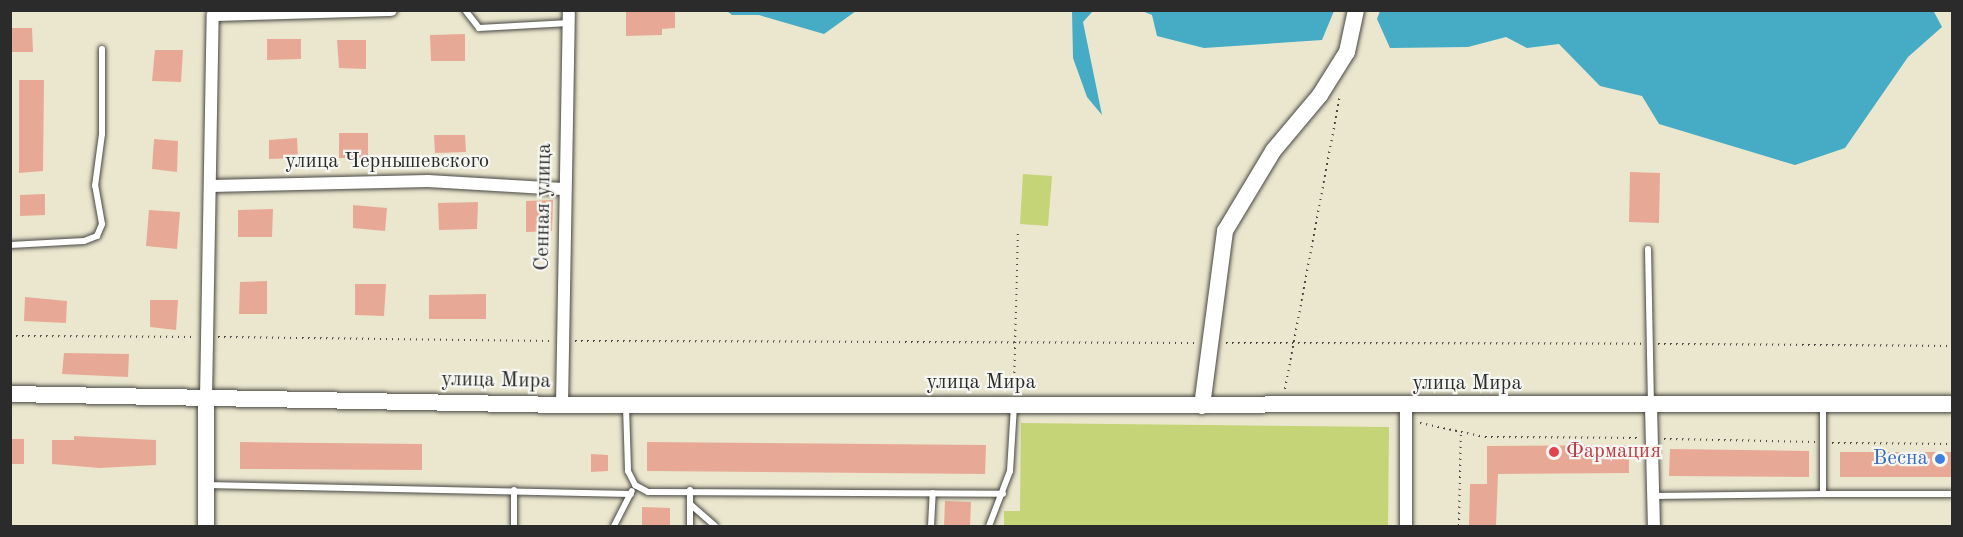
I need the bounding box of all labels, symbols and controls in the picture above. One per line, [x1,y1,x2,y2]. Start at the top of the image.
street label: Сенная улица [530,143,558,271]
street label: улица Чернышевского [285,149,489,175]
street label: улица Мира [441,367,551,395]
street label: улица Мира [926,370,1036,396]
street label: улица Мира [1412,371,1522,397]
place label: Фармация [1566,439,1661,465]
marker: Фармация [1547,445,1561,459]
place label: Весна [1873,446,1928,472]
marker: Весна [1933,452,1947,466]

